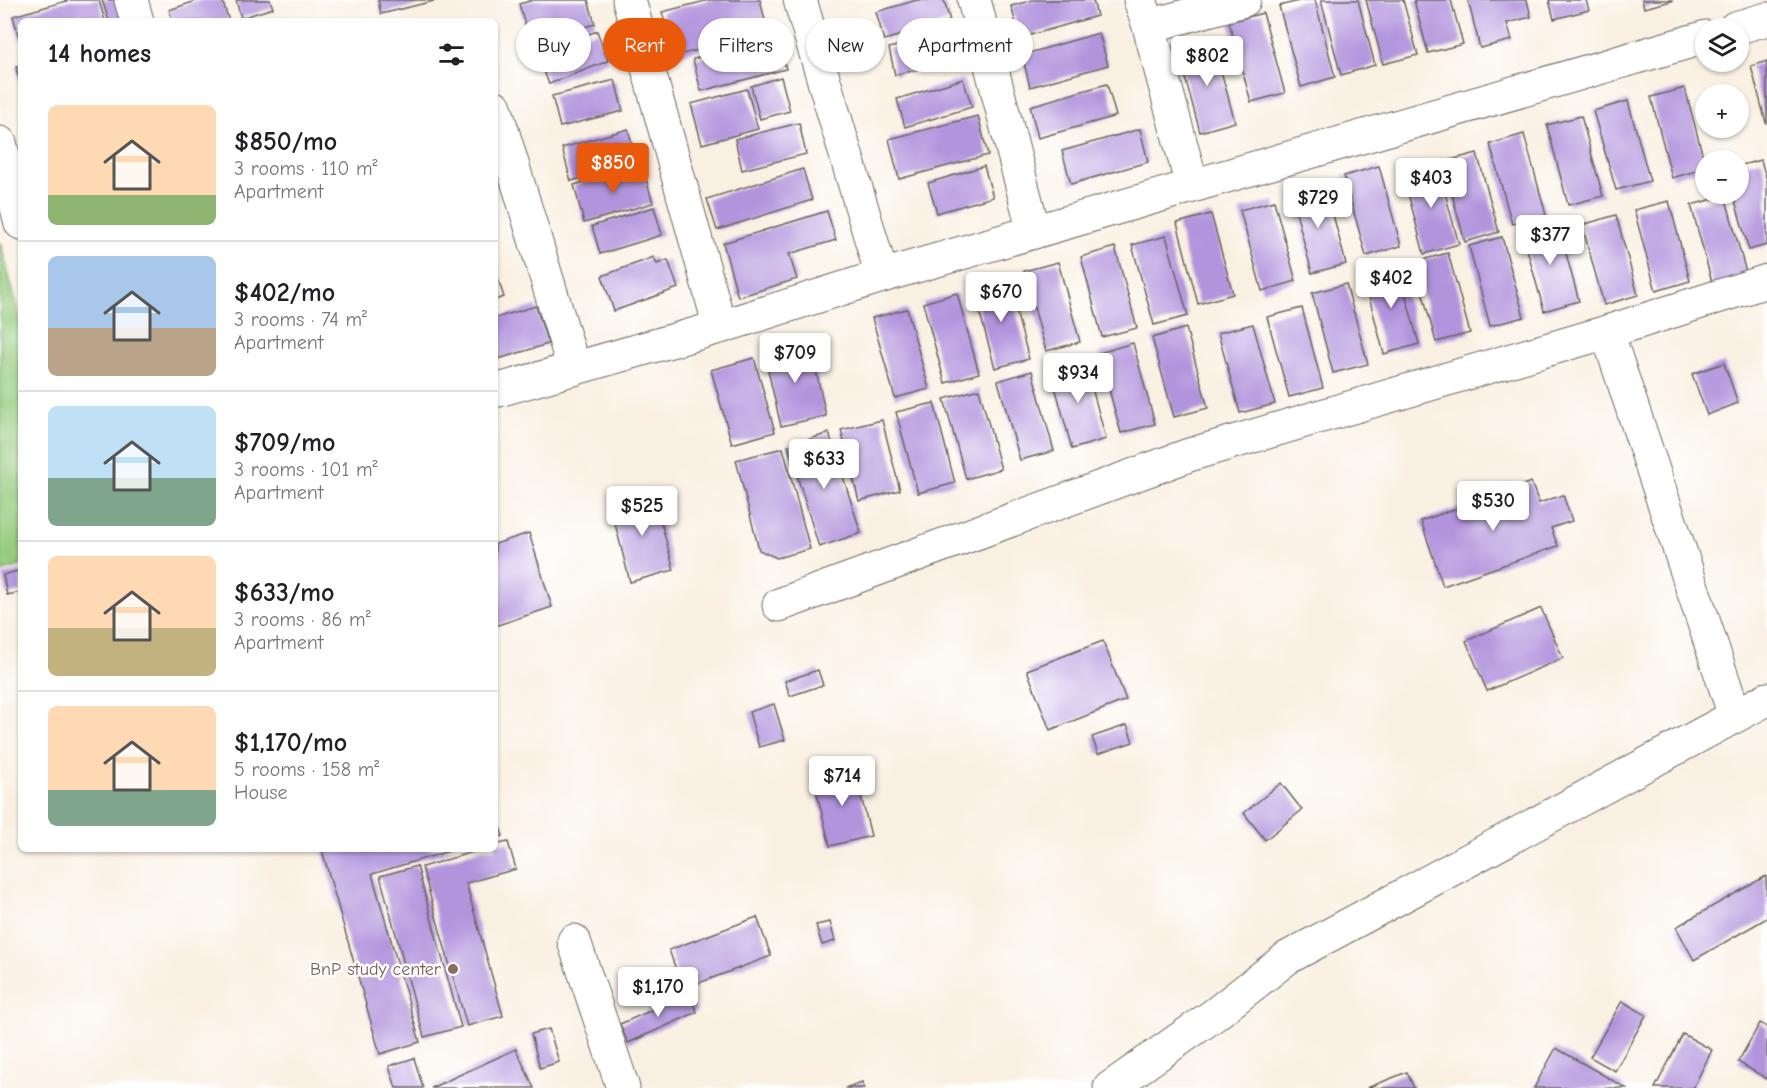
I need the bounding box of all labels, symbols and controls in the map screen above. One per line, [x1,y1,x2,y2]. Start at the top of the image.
chip: Buy [516,18,591,72]
chip: Rent [603,18,686,72]
chip: Filters [698,18,794,72]
chip: New [806,18,885,72]
chip: Apartment [897,18,1033,72]
map controls [1695,18,1749,204]
button: layers [1695,18,1749,72]
pin: $802 [1171,36,1243,87]
icon: filters [435,38,468,71]
text: 14 homes [48,39,151,69]
text: $802 [1185,44,1229,67]
button: + [1695,84,1749,138]
text: $850/mo [234,127,337,157]
icon: home [96,129,168,201]
pin: $850 [577,143,649,194]
button: − [1695,150,1749,204]
text: $850 [591,151,635,174]
text: 3 rooms · 110 m² [234,157,378,180]
pin: $403 [1395,158,1467,209]
text: $403 [1410,166,1452,189]
pin: $729 [1282,178,1354,229]
text: Apartment [234,180,324,203]
text: $729 [1297,186,1339,209]
pin: $377 [1514,215,1586,266]
text: $377 [1530,223,1570,246]
pin: $402 [1355,258,1427,309]
text: $402 [1370,266,1412,289]
pin: $670 [965,272,1037,323]
text: $402/mo [234,278,335,308]
icon: home [96,280,168,352]
text: $670 [980,280,1022,303]
text: 3 rooms · 74 m² [234,308,367,331]
text: Apartment [234,331,324,354]
pin: $709 [759,333,831,384]
text: $709 [774,341,816,364]
pin: $934 [1042,353,1114,404]
text: $934 [1057,361,1099,384]
text: $709/mo [234,428,335,458]
icon: home [96,430,168,502]
pin: $633 [788,439,860,490]
text: $633 [803,447,845,470]
text: 3 rooms · 101 m² [234,458,378,481]
text: Apartment [234,481,324,504]
pin: $530 [1457,481,1529,532]
pin: $525 [606,486,678,537]
text: $530 [1471,489,1515,512]
text: $525 [620,494,664,517]
text: $633/mo [234,578,334,608]
icon: home [96,580,168,652]
text: 3 rooms · 86 m² [234,608,371,631]
text: Apartment [234,631,324,654]
text: $1,170/mo [234,728,347,758]
icon: home [96,730,168,802]
pin: $714 [806,756,878,807]
text: 5 rooms · 158 m² [234,758,379,781]
text: $714 [823,764,861,787]
text: House [234,781,288,804]
place label: BnP study center [310,959,442,980]
marker: BnP study center [446,962,460,976]
pin: $1,170 [609,967,707,1018]
text: $1,170 [632,975,684,998]

